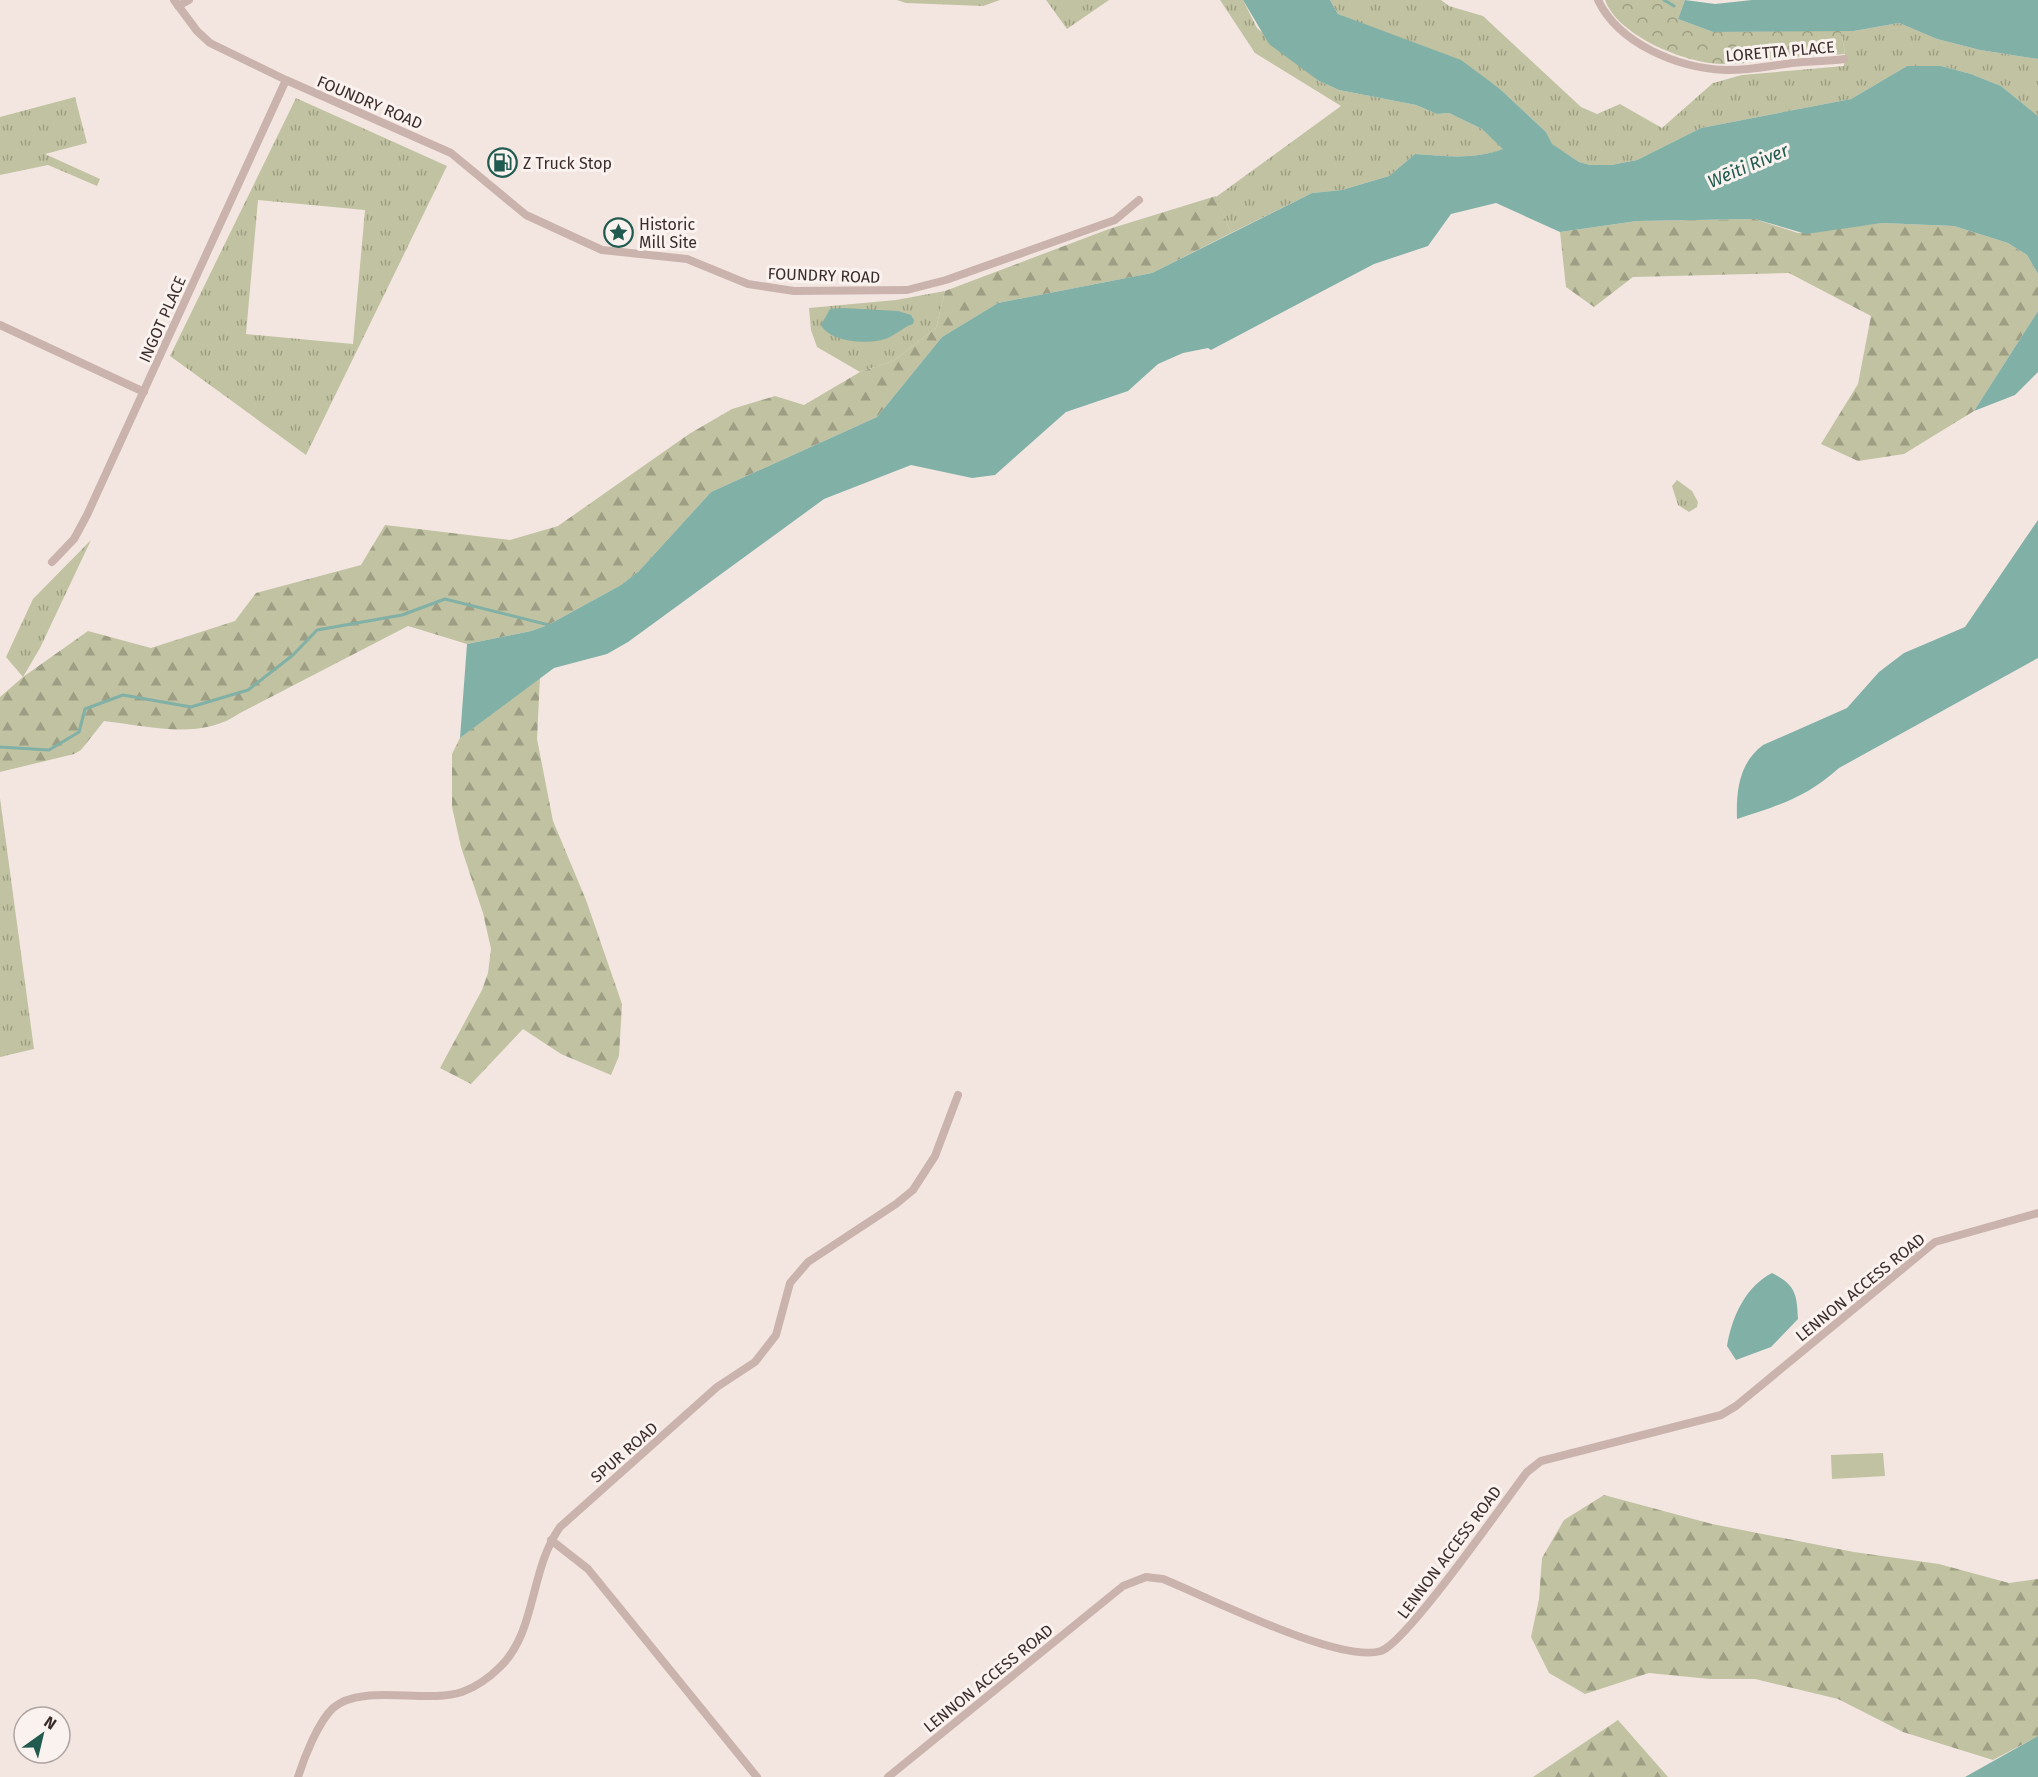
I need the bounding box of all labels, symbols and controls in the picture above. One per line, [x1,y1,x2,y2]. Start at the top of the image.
street label: LORETTA PLACE [1725,37,1835,66]
street label: FOUNDRY ROAD [314,72,425,133]
water label: Wēiti River [1704,139,1793,193]
fuel station icon: Z Truck Stop [486,147,518,179]
place label: Z Truck Stop [523,154,612,173]
place label: Historic Mill Site [639,215,697,252]
place icon: Historic Mill Site [602,217,634,249]
street label: FOUNDRY ROAD [767,264,881,287]
street label: INGOT PLACE [135,273,190,365]
street label: LENNON ACCESS ROAD [1792,1229,1929,1345]
street label: SPUR ROAD [587,1418,662,1487]
street label: LENNON ACCESS ROAD [1393,1482,1505,1622]
street label: LENNON ACCESS ROAD [920,1620,1057,1736]
north arrow [12,1705,72,1765]
text: N [40,1712,60,1734]

